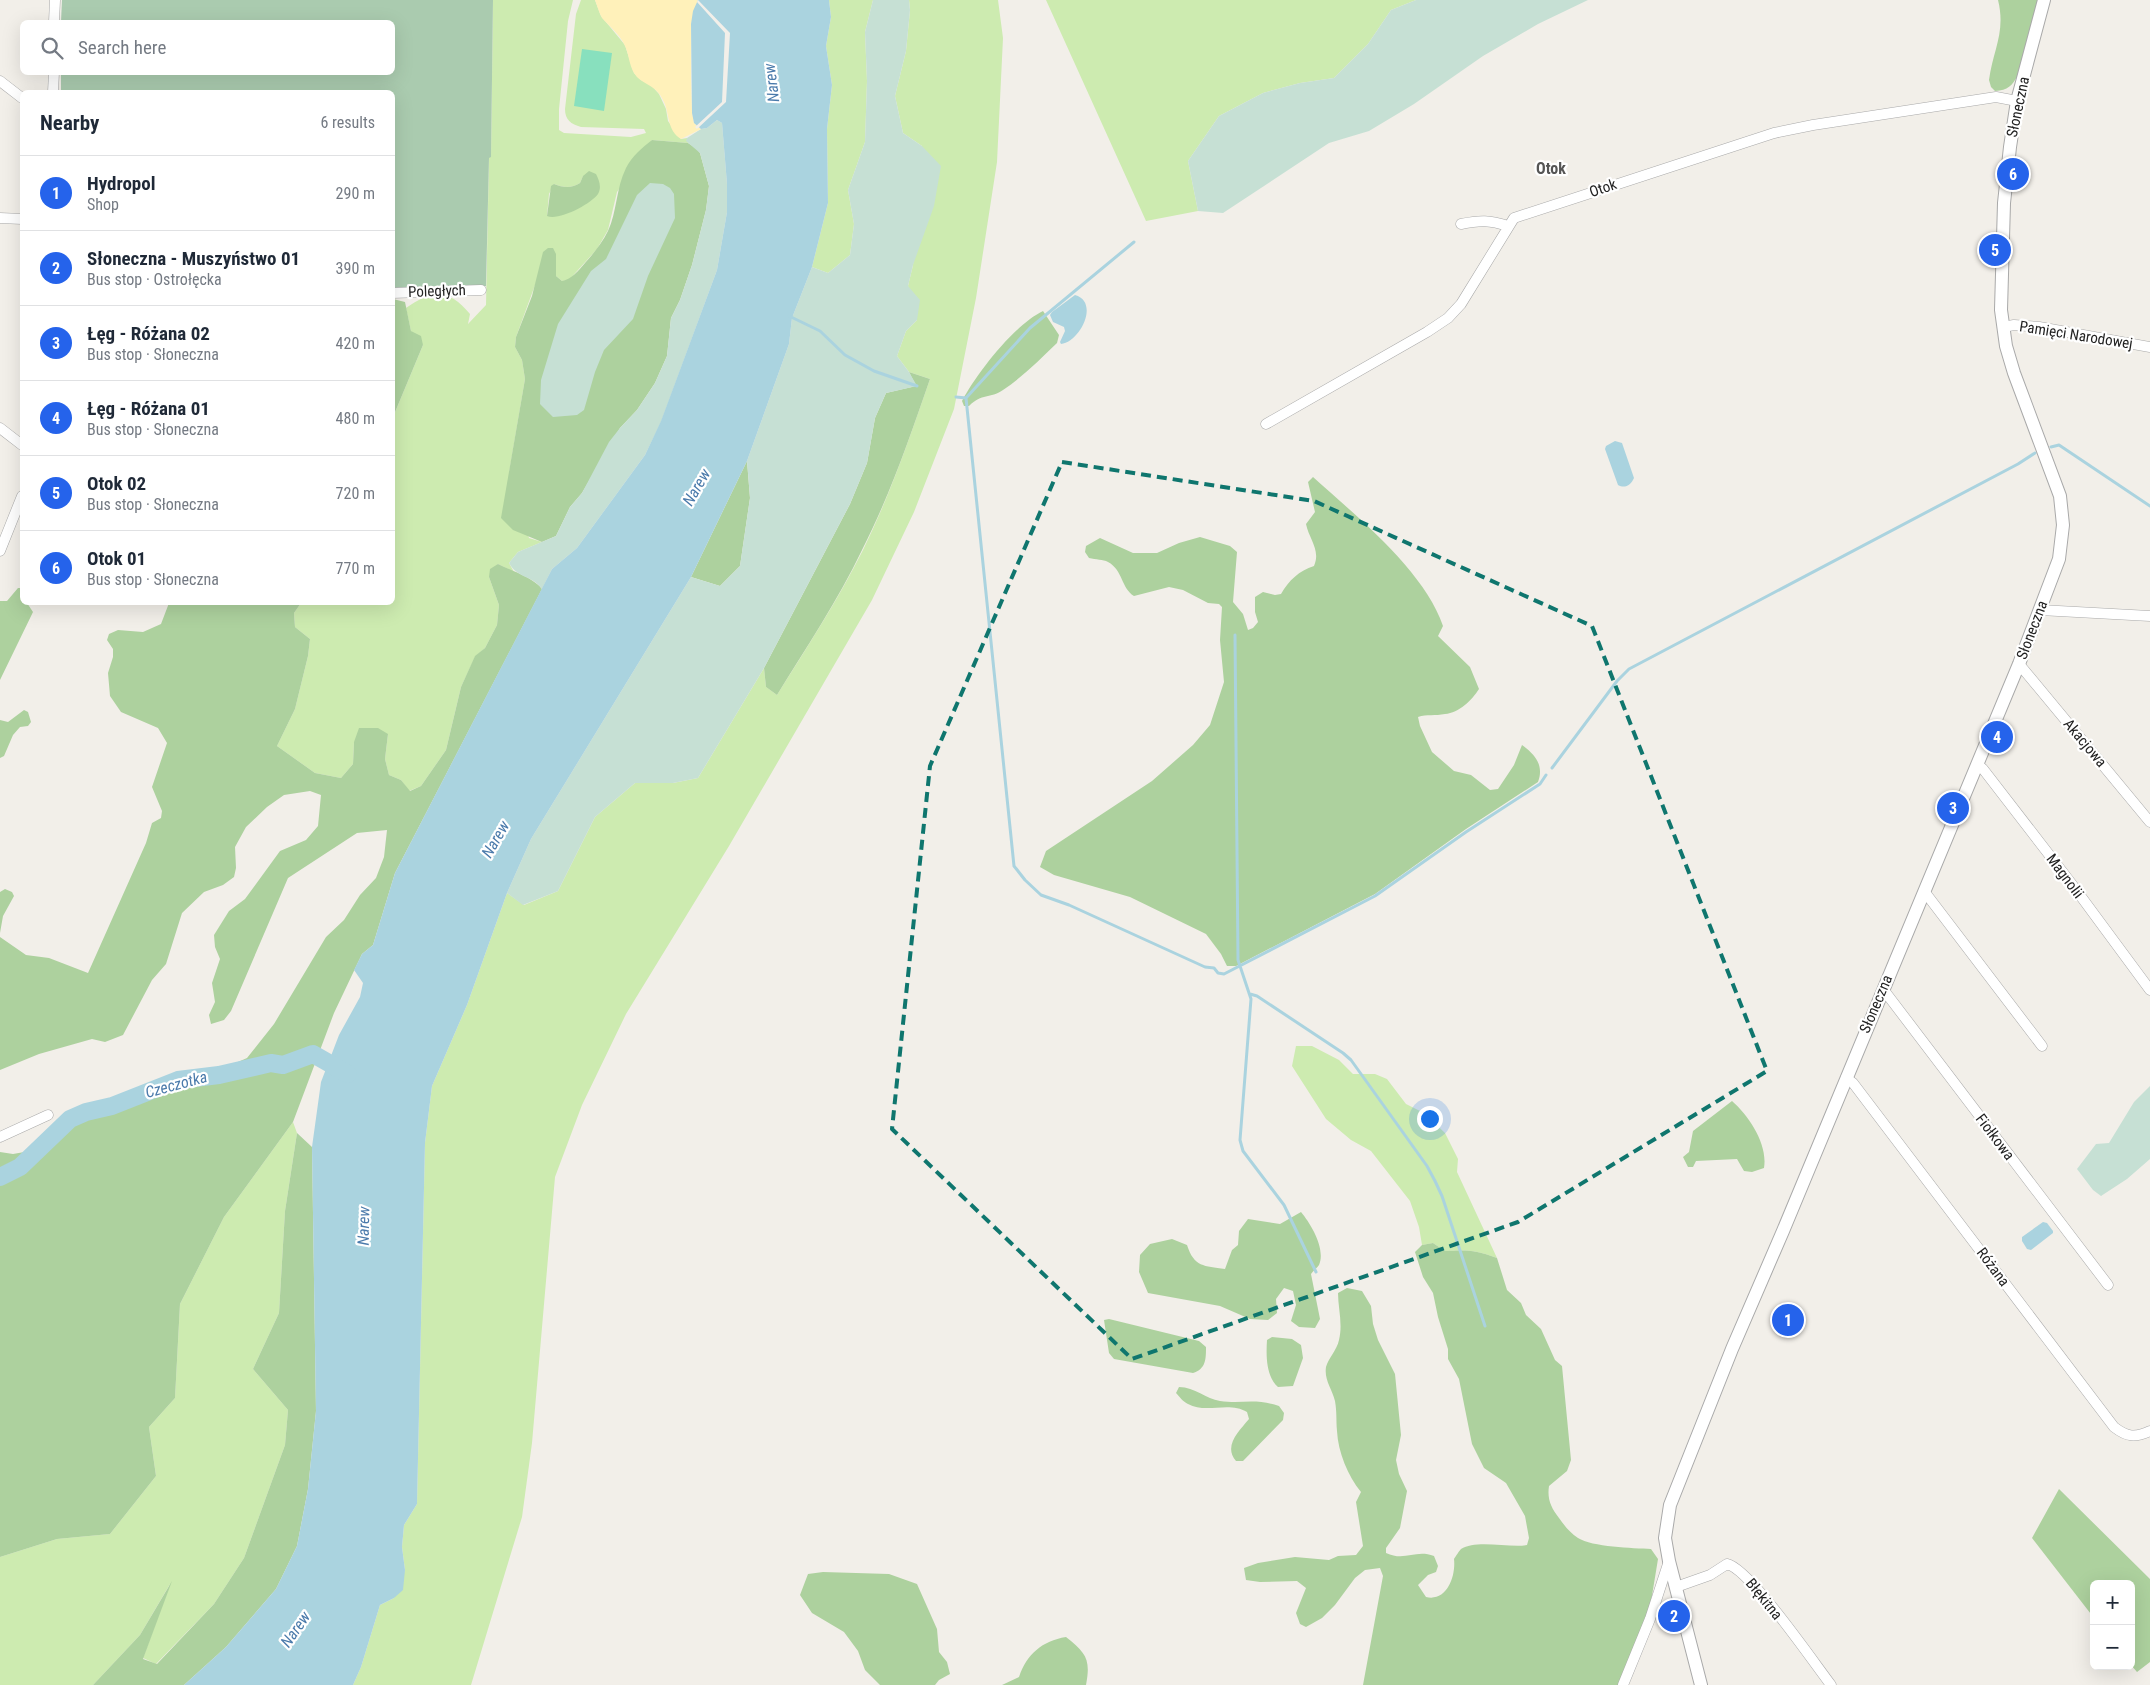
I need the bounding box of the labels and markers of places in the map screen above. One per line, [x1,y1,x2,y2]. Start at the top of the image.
pin: 6 [1997,155,2029,193]
pin: 5 [1979,231,2011,269]
pin: 4 [1981,718,2013,756]
pin: 3 [1937,789,1969,827]
pin: 1 [1772,1301,1804,1339]
pin: 2 [1658,1597,1690,1635]

